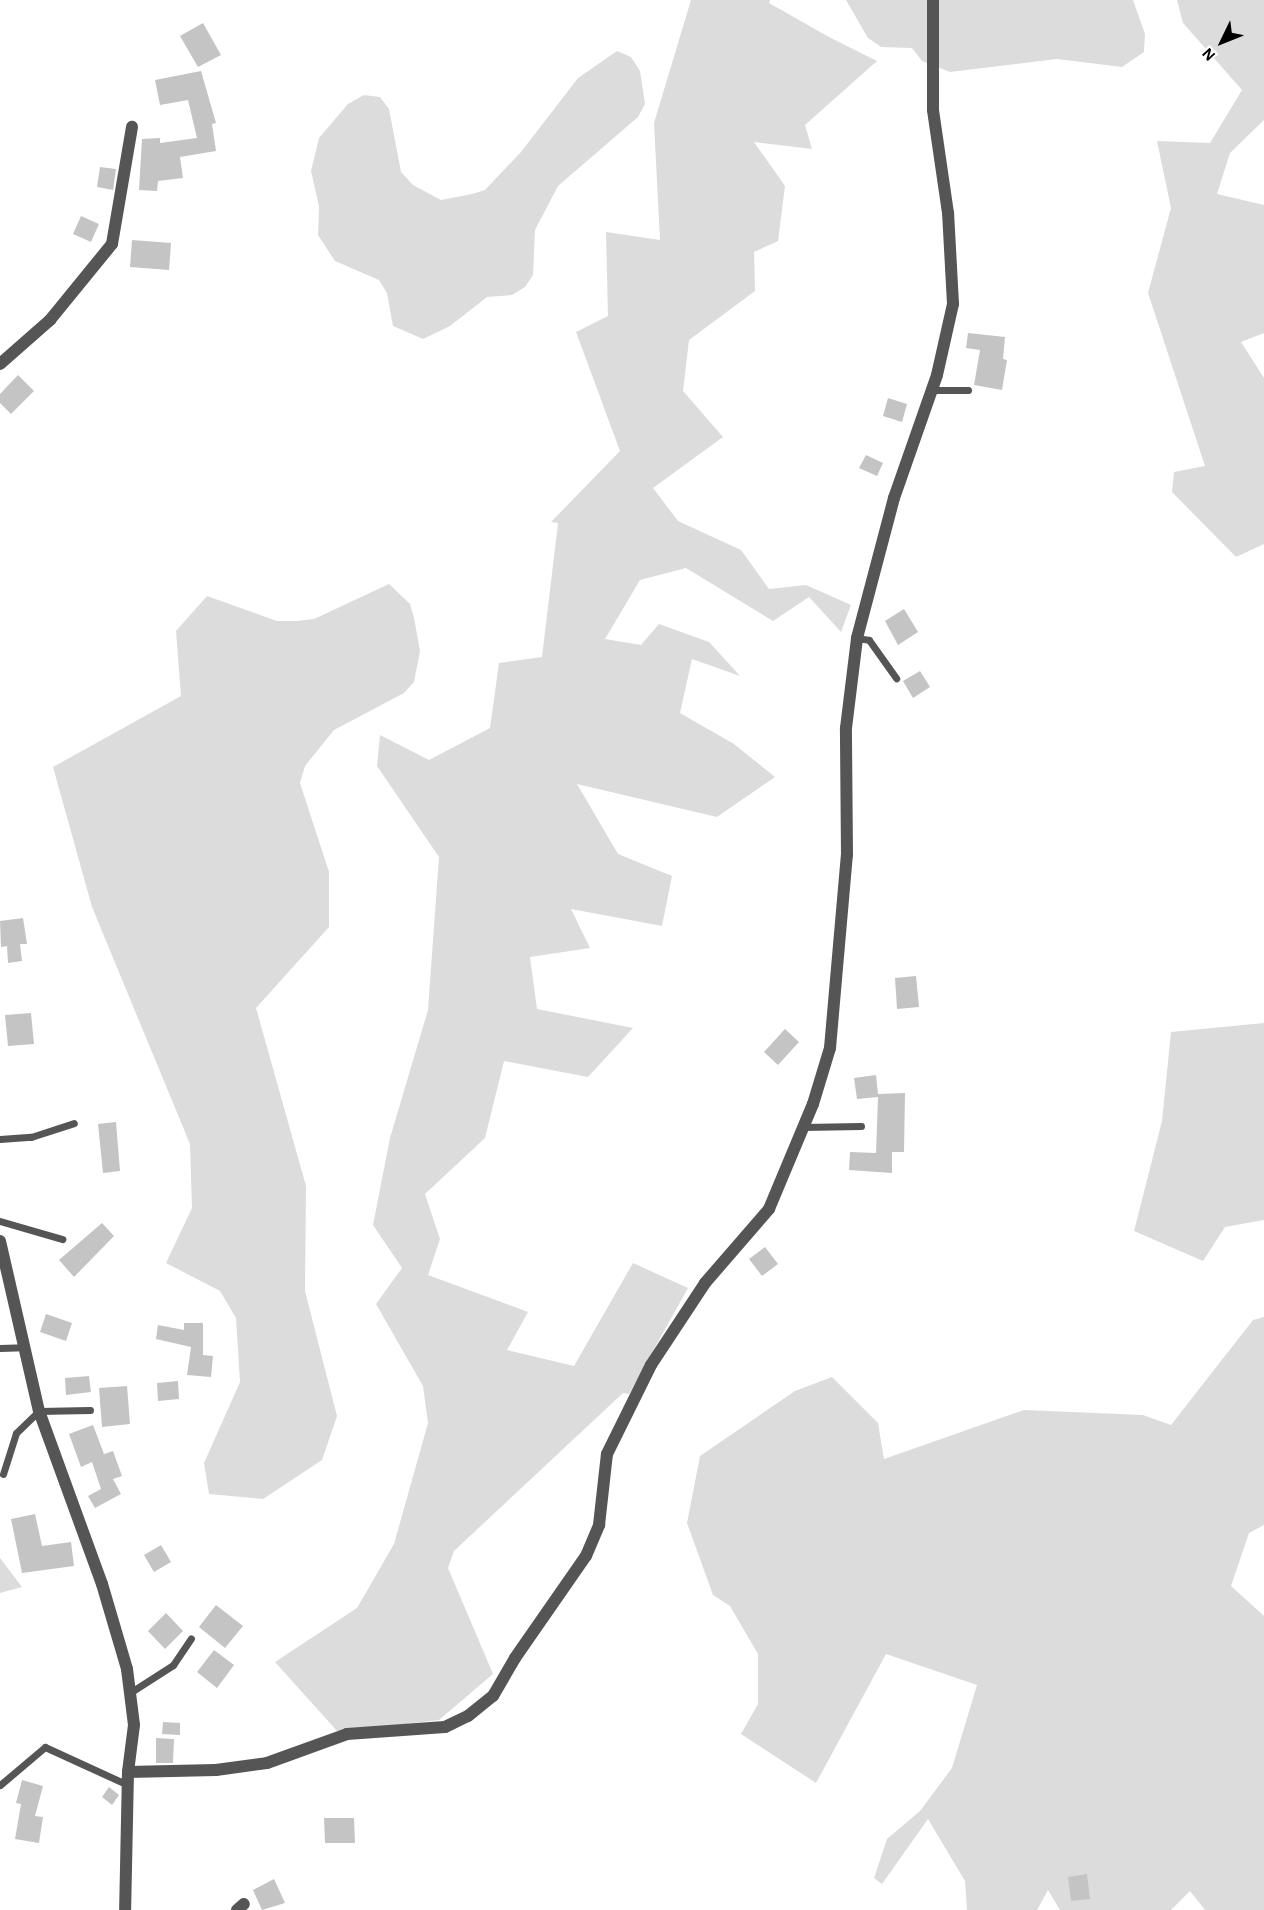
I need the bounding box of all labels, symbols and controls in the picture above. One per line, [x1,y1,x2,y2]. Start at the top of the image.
north arrow [1192,12,1252,72]
text: N [1199,45,1218,64]

